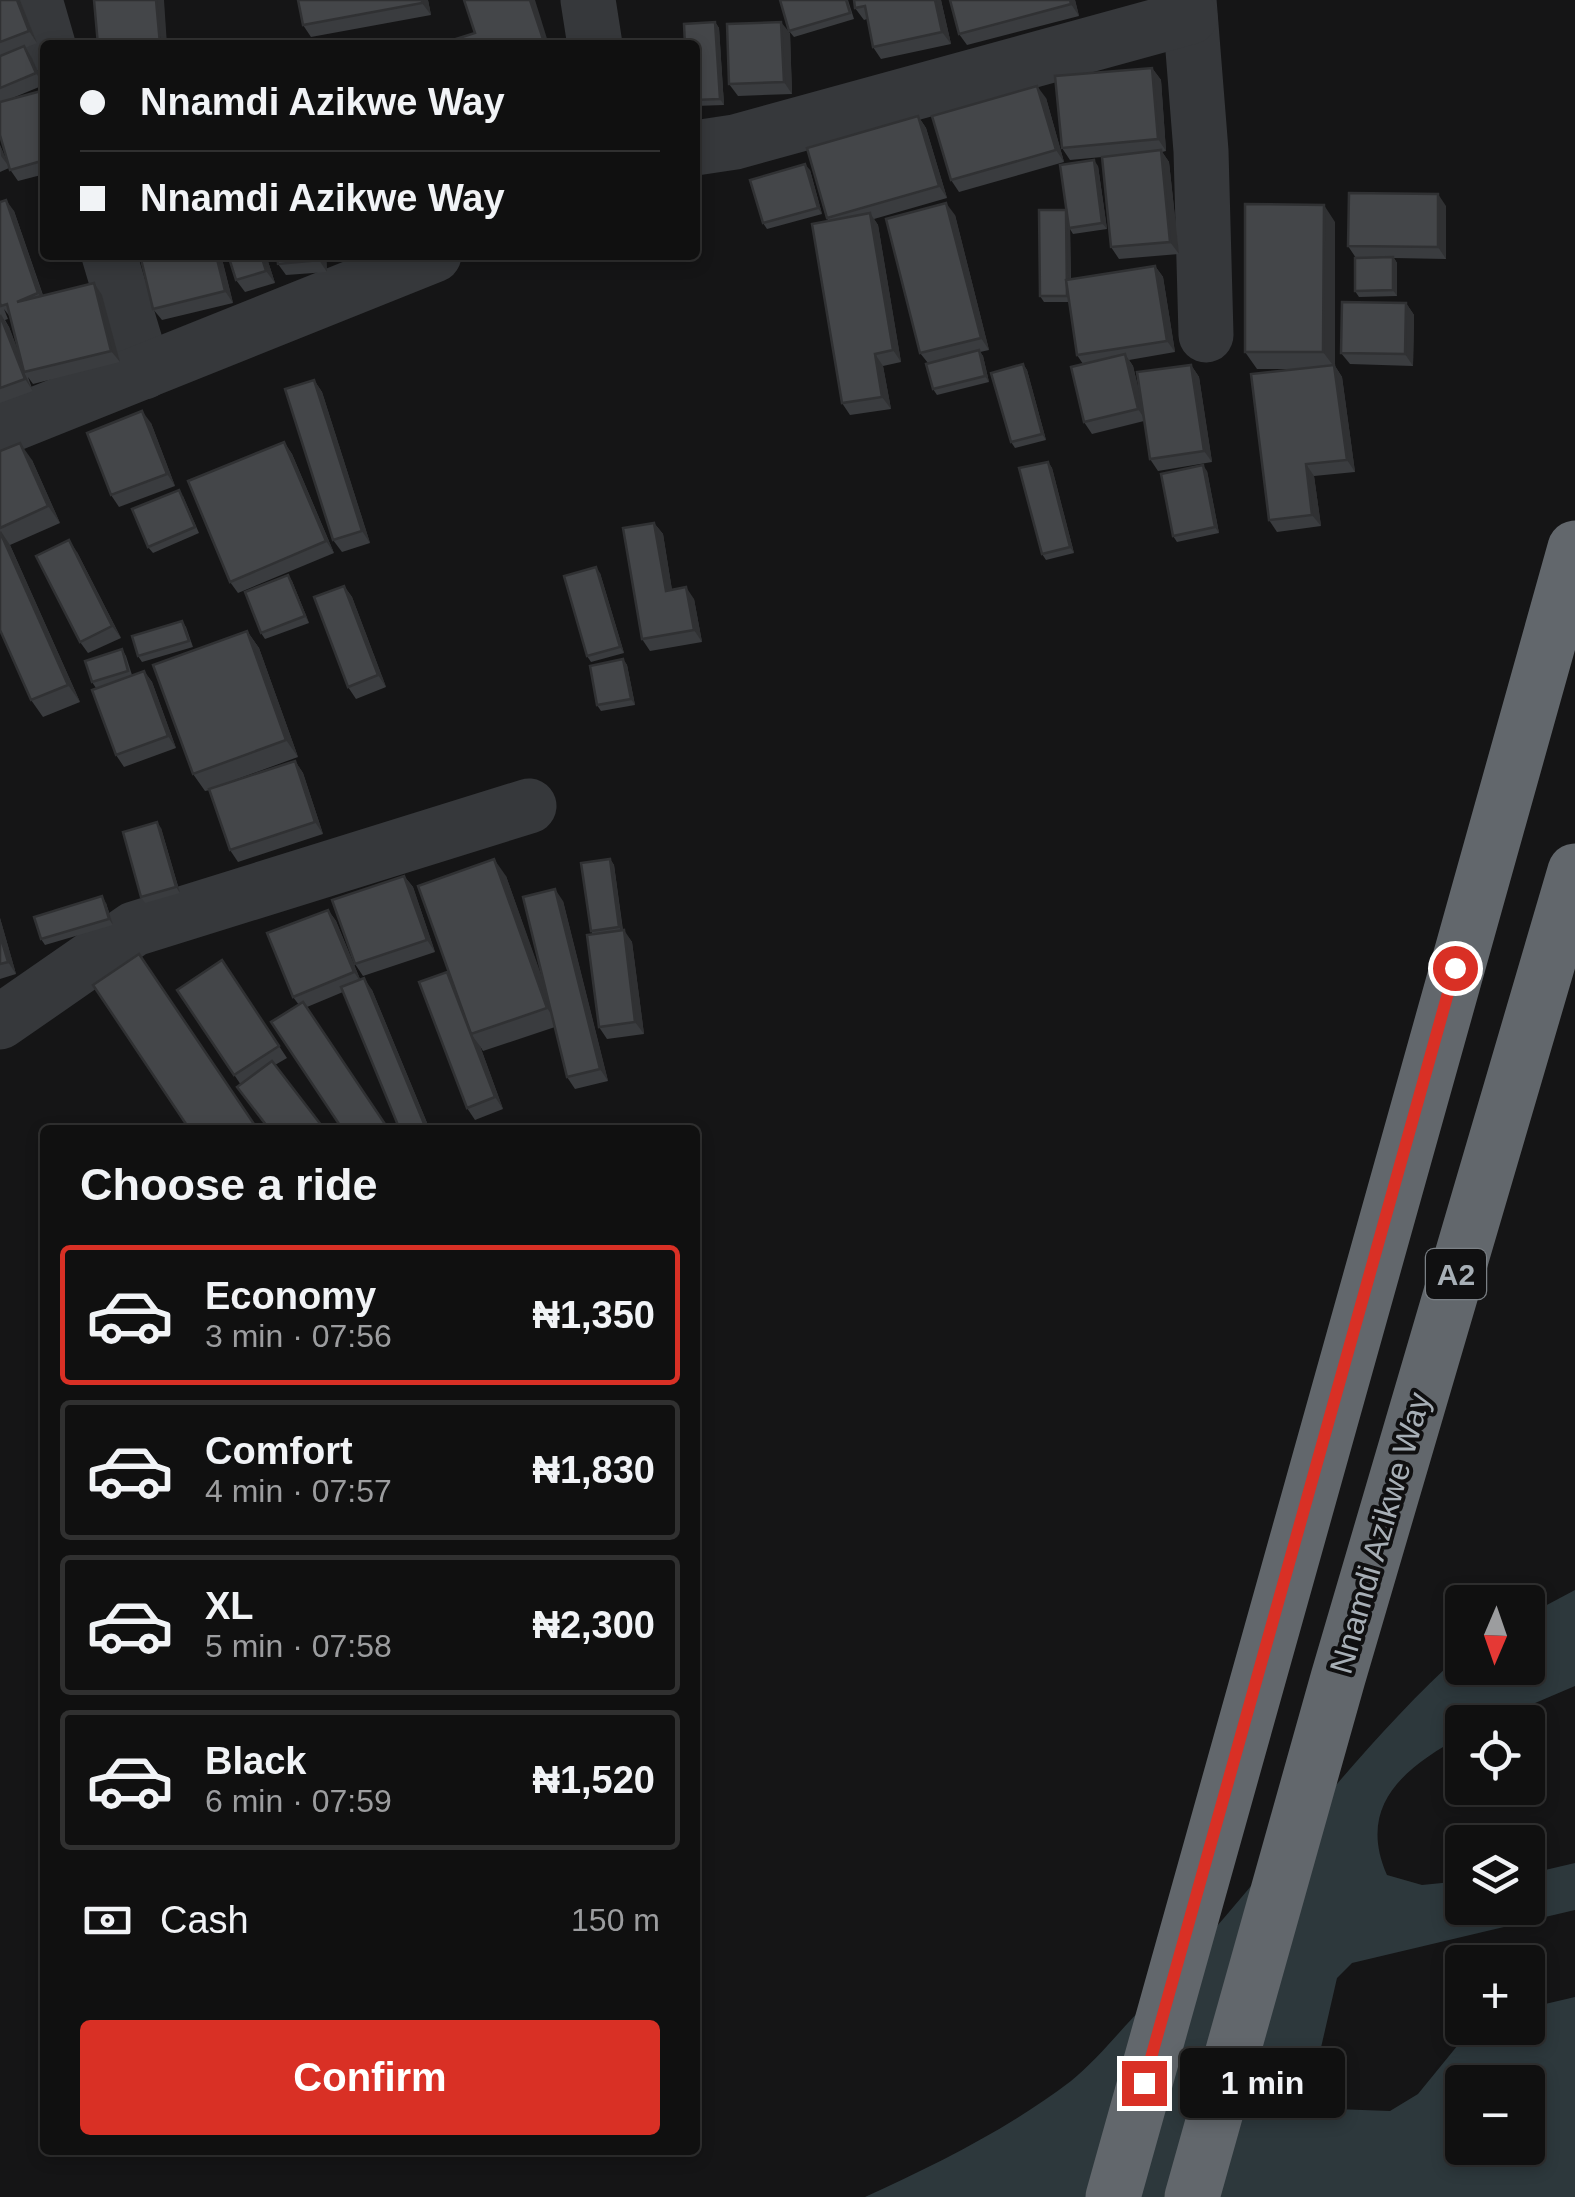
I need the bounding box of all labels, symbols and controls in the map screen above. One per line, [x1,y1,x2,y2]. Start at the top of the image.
text: Nnamdi Azikwe Way [140,81,505,123]
text: Nnamdi Azikwe Way [140,177,505,219]
route start [1433,946,1478,991]
text: Choose a ride [80,1159,378,1210]
road number: A2 [1426,1249,1486,1299]
icon: car [85,1270,175,1360]
text: Economy [205,1275,376,1317]
text: ₦1,350 [532,1294,655,1336]
text: 3 min · 07:56 [205,1318,392,1354]
street label: Nnamdi Azikwe Way [1323,1388,1437,1678]
icon: car [85,1425,175,1515]
text: Comfort [205,1430,353,1472]
text: ₦1,830 [532,1449,655,1491]
text: 4 min · 07:57 [205,1473,392,1509]
icon: car [85,1580,175,1670]
text: XL [205,1585,254,1627]
north arrow [1445,1585,1545,1685]
map controls [1445,1585,1545,2165]
text: ₦2,300 [532,1604,655,1646]
text: 5 min · 07:58 [205,1628,392,1664]
button: locate [1445,1705,1545,1805]
icon: car [85,1735,175,1825]
text: Black [205,1740,306,1782]
text: ₦1,520 [532,1759,655,1801]
text: 6 min · 07:59 [205,1783,392,1819]
button: layers [1445,1825,1545,1925]
icon: cash [80,1893,135,1948]
text: Cash [160,1899,249,1941]
text: 150 m [571,1902,660,1938]
button: + [1445,1945,1545,2045]
button: Confirm [80,2020,660,2135]
callout: 1 min [1179,2048,1344,2118]
route end [1122,2061,1167,2106]
text: 1 min [1221,2065,1304,2101]
button: − [1445,2065,1545,2165]

